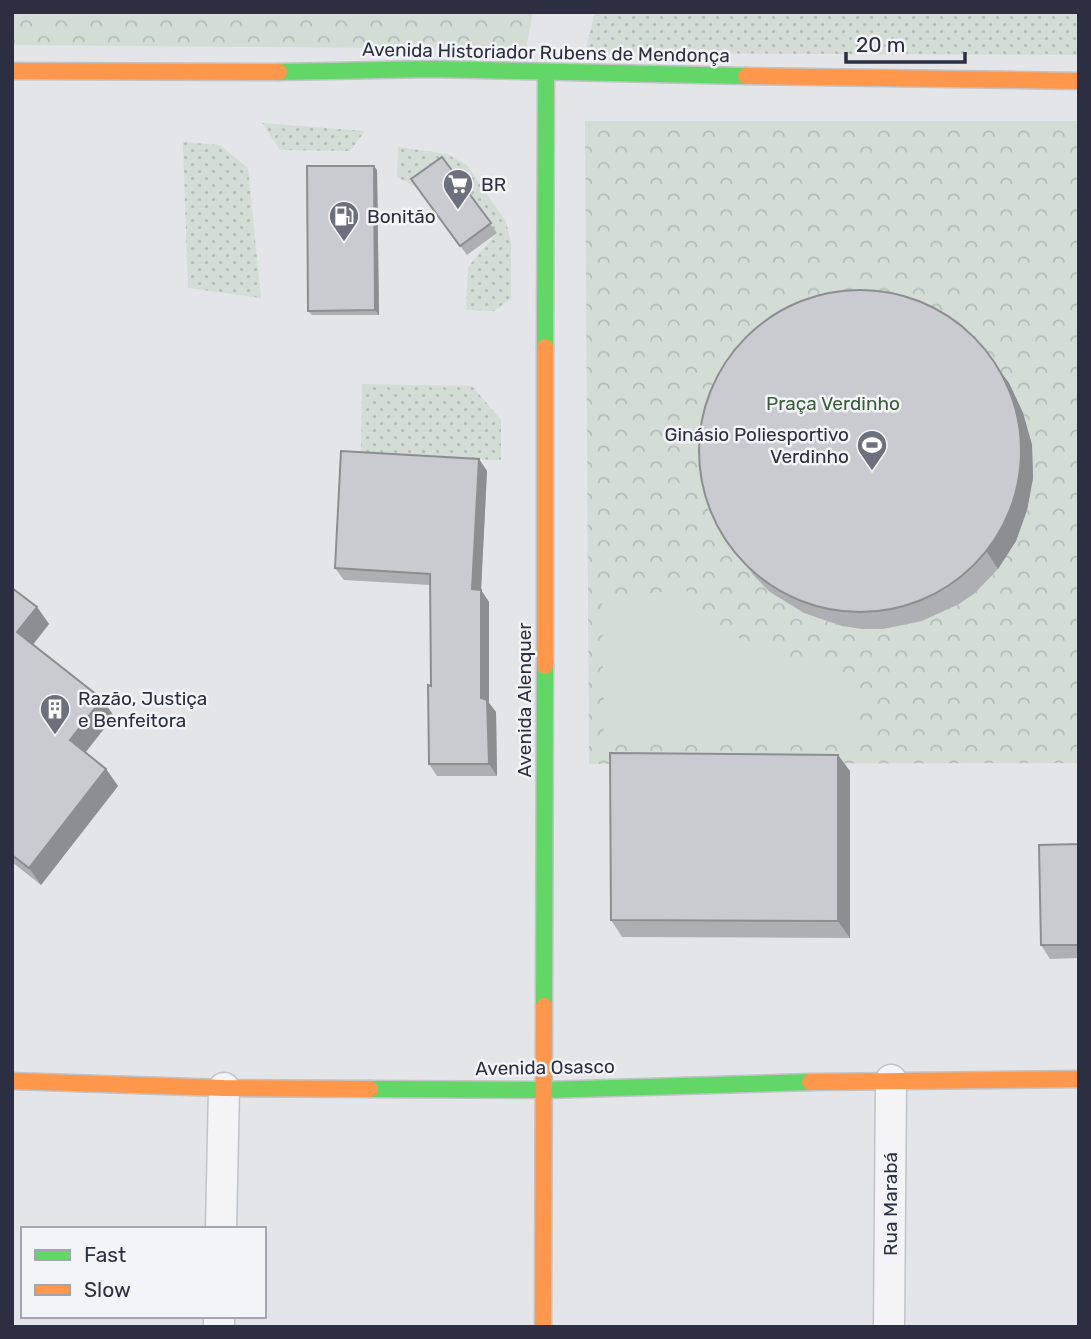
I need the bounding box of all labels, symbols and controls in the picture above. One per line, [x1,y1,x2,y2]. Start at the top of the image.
scale bar [846,21,965,65]
text: 20 m [856,32,905,57]
street label: Avenida Historiador Rubens de Mendonça [362,38,730,67]
supermarket icon: BR [441,167,475,211]
place label: BR [481,173,506,196]
fuel station icon: Bonitão [327,199,361,243]
place label: Bonitão [367,205,436,228]
park label: Praça Verdinho [766,392,900,415]
place label: Ginásio Poliesportivo Verdinho [665,423,849,468]
sports icon: Ginásio Poliesportivo Verdinho [855,428,889,472]
street label: Avenida Alenquer [513,622,536,778]
place label: Razão, Justiça e Benfeitora [78,687,207,732]
building icon: Razão, Justiça e Benfeitora [38,692,72,736]
street label: Avenida Osasco [475,1055,615,1080]
street label: Rua Marabá [879,1152,902,1256]
legend [21,1227,266,1318]
text: Fast [84,1242,126,1267]
text: Slow [84,1277,131,1302]

